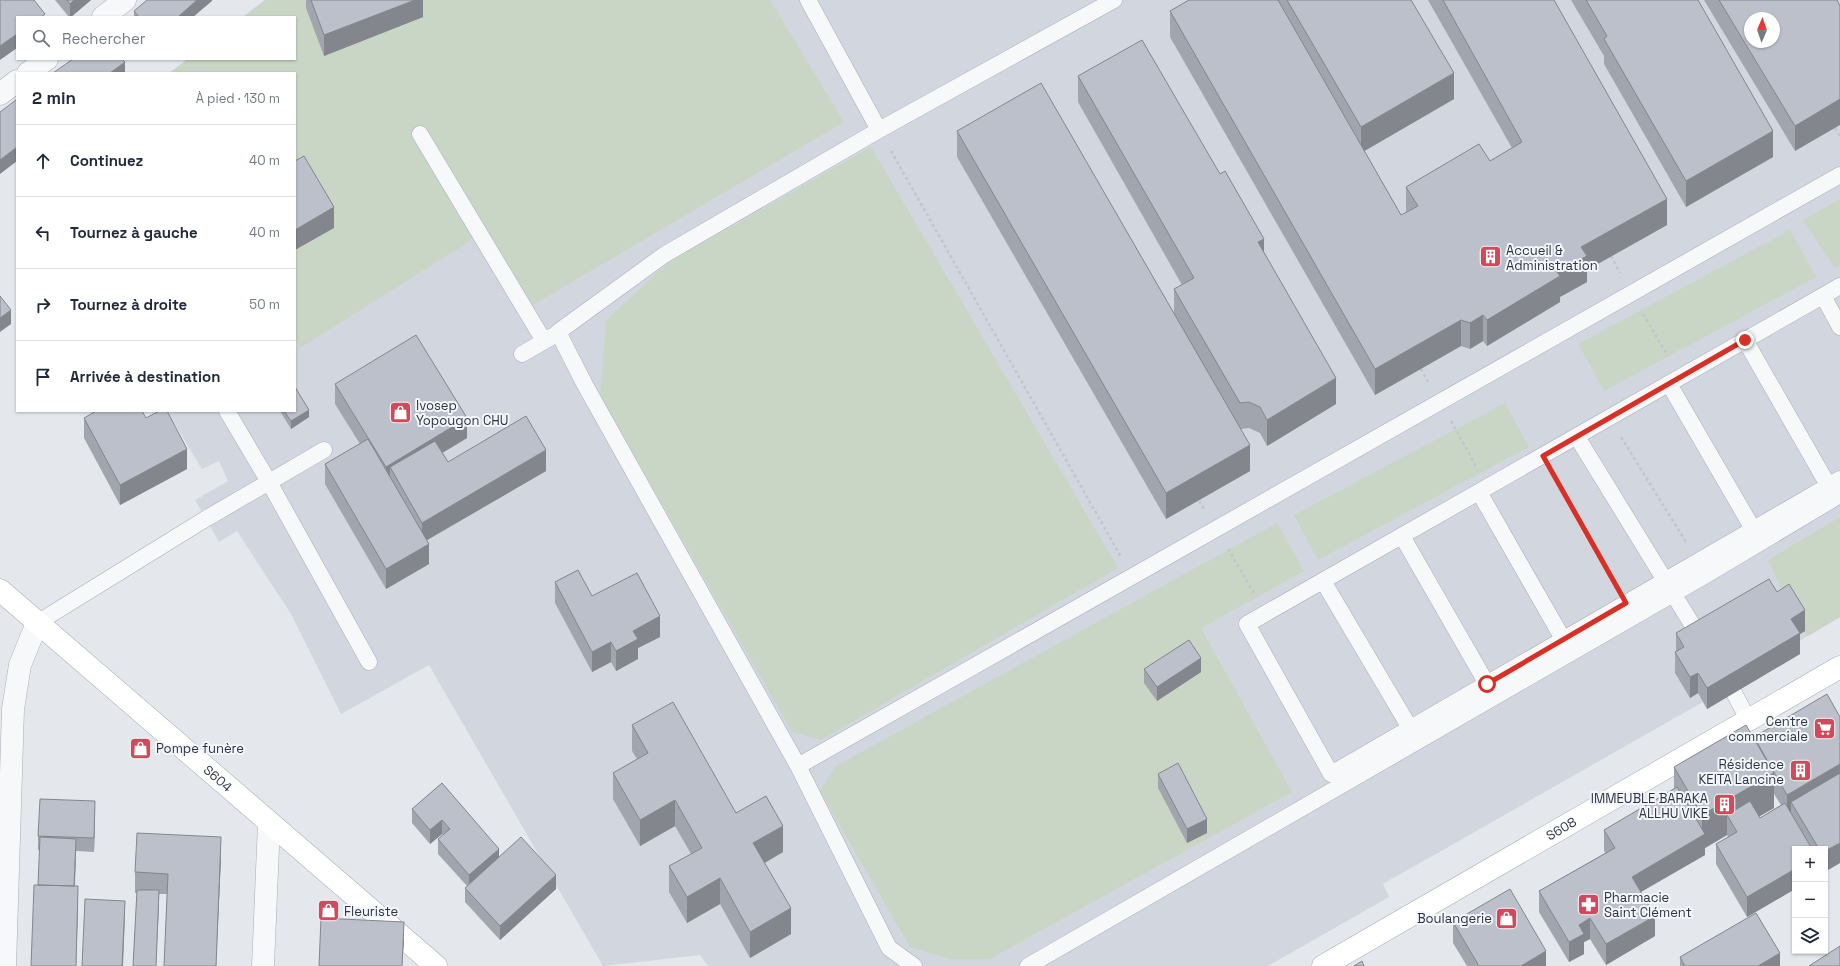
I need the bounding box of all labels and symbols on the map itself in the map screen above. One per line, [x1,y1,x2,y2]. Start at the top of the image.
north arrow [1744,12,1780,48]
place label: Accueil & Administration [1506,242,1598,274]
building icon: Accueil & Administration [1478,244,1504,270]
route end [1736,331,1754,349]
place label: Ivosep Yopougon CHU [416,397,508,429]
shop icon: Ivosep Yopougon CHU [388,399,414,425]
route start [1478,675,1496,693]
place label: Centre commerciale [1728,713,1808,745]
supermarket icon: Centre commerciale [1811,715,1837,741]
shop icon: Pompe funère [128,735,154,761]
place label: Pompe funère [156,740,244,757]
place label: Résidence KEITA Lancine [1698,756,1784,788]
building icon: Résidence KEITA Lancine [1787,758,1813,784]
street label: S604 [200,761,236,795]
place label: IMMEUBLE BARAKA ALLHU VIKE [1591,790,1708,822]
building icon: IMMEUBLE BARAKA ALLHU VIKE [1711,792,1737,818]
street label: S608 [1543,813,1580,844]
place label: Pharmacie Saint Clément [1604,889,1692,921]
pharmacy icon: Pharmacie Saint Clément [1576,891,1602,917]
shop icon: Fleuriste [315,898,341,924]
place label: Fleuriste [344,903,398,920]
shop icon: Boulangerie [1494,905,1520,931]
place label: Boulangerie [1417,910,1492,927]

